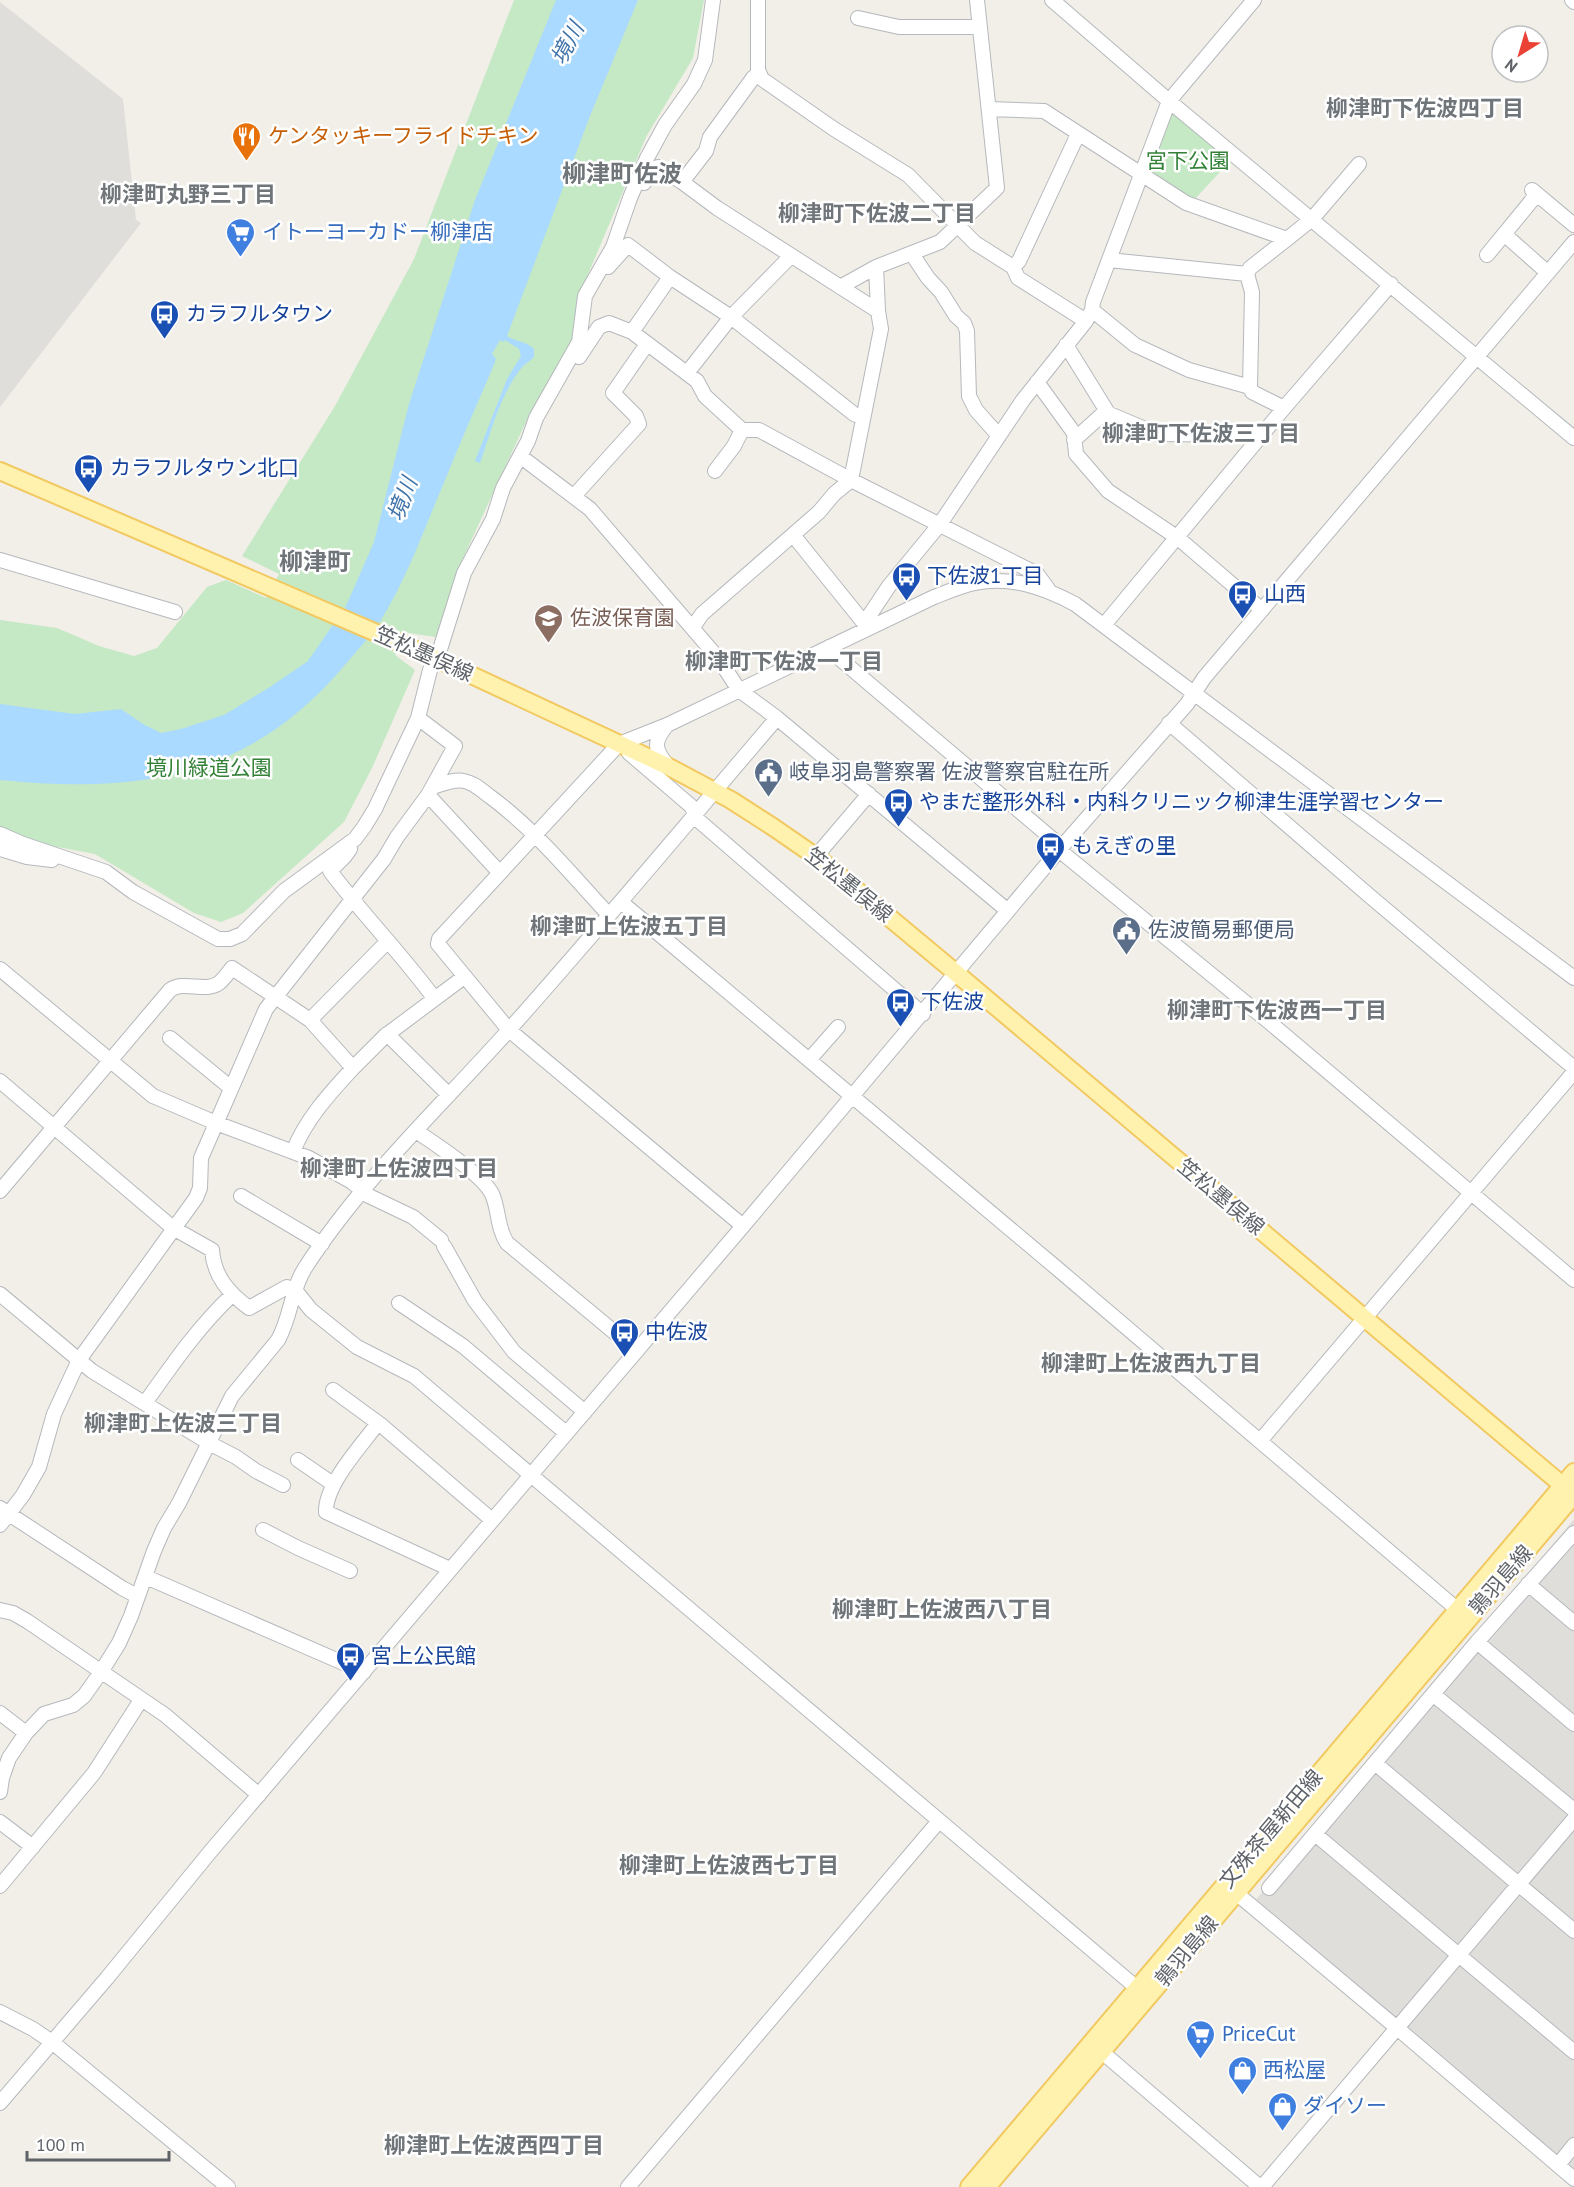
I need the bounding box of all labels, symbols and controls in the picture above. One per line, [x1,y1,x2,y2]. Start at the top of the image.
water label: 境川 [544,15,591,69]
north arrow [1490,24,1550,84]
text: N [1501,55,1521,77]
district label: 柳津町下佐波四丁目 [1326,94,1524,122]
restaurant icon: ケンタッキーフライドチキン [231,120,263,162]
place label: ケンタッキーフライドチキン [268,122,538,149]
park label: 宮下公園 [1146,147,1230,174]
district label: 柳津町佐波 [562,158,682,189]
district label: 柳津町丸野三丁目 [100,180,276,208]
district label: 柳津町下佐波二丁目 [778,199,976,227]
supermarket icon: イトーヨーカドー柳津店 [225,216,257,258]
place label: イトーヨーカドー柳津店 [262,218,493,245]
bus stop icon: カラフルタウン [149,298,181,340]
place label: カラフルタウン [186,300,333,327]
district label: 柳津町下佐波三丁目 [1102,419,1300,447]
bus stop icon: カラフルタウン北口 [73,452,105,494]
place label: カラフルタウン北口 [110,454,299,481]
water label: 境川 [381,472,424,525]
district label: 柳津町 [279,546,351,577]
bus stop icon: 下佐波1丁目 [890,560,922,602]
place label: 下佐波1丁目 [927,562,1043,589]
bus stop icon: 山西 [1227,578,1259,620]
place label: 山西 [1264,580,1306,607]
school or university icon: 佐波保育園 [533,602,565,644]
place label: 佐波保育園 [570,604,675,631]
street label: 笠松墨俣線 [371,620,478,687]
district label: 柳津町下佐波一丁目 [685,647,883,675]
park label: 境川緑道公園 [146,754,272,781]
public building icon: 岐阜羽島警察署 佐波警察官駐在所 [752,756,784,798]
place label: 岐阜羽島警察署 佐波警察官駐在所 [789,758,1110,785]
bus stop icon: やまだ整形外科・内科クリニック柳津生涯学習センター [882,786,914,828]
place label: やまだ整形外科・内科クリニック柳津生涯学習センター [919,788,1444,815]
bus stop icon: もえぎの里 [1035,830,1067,872]
place label: もえぎの里 [1072,832,1176,859]
street label: 笠松墨俣線 [800,841,899,928]
district label: 柳津町上佐波五丁目 [530,912,728,940]
public building icon: 佐波簡易郵便局 [1111,914,1143,956]
place label: 佐波簡易郵便局 [1148,916,1295,943]
bus stop icon: 下佐波 [884,986,916,1028]
place label: 下佐波 [921,988,984,1015]
district label: 柳津町下佐波西一丁目 [1167,996,1387,1024]
street label: 笠松墨俣線 [1172,1153,1270,1241]
district label: 柳津町上佐波四丁目 [300,1154,498,1182]
bus stop icon: 中佐波 [608,1316,640,1358]
place label: 中佐波 [645,1318,708,1345]
district label: 柳津町上佐波西九丁目 [1041,1349,1261,1377]
district label: 柳津町上佐波三丁目 [84,1409,282,1437]
street label: 鶉羽島線 [1463,1539,1538,1620]
district label: 柳津町上佐波西八丁目 [832,1595,1052,1623]
bus stop icon: 宮上公民館 [334,1640,366,1682]
place label: 宮上公民館 [371,1642,476,1669]
street label: 文殊茶屋新田線 [1213,1764,1328,1894]
district label: 柳津町上佐波西七丁目 [619,1851,839,1879]
street label: 鶉羽島線 [1149,1910,1224,1992]
supermarket icon: PriceCut [1185,2018,1217,2060]
place label: PriceCut [1222,2020,1296,2047]
shop icon: 西松屋 [1226,2054,1258,2096]
place label: 西松屋 [1263,2056,1326,2083]
shop icon: ダイソー [1266,2090,1298,2132]
place label: ダイソー [1303,2092,1387,2119]
scale bar [27,2124,170,2162]
district label: 柳津町上佐波西四丁目 [384,2131,604,2159]
text: 100 m [36,2133,85,2156]

